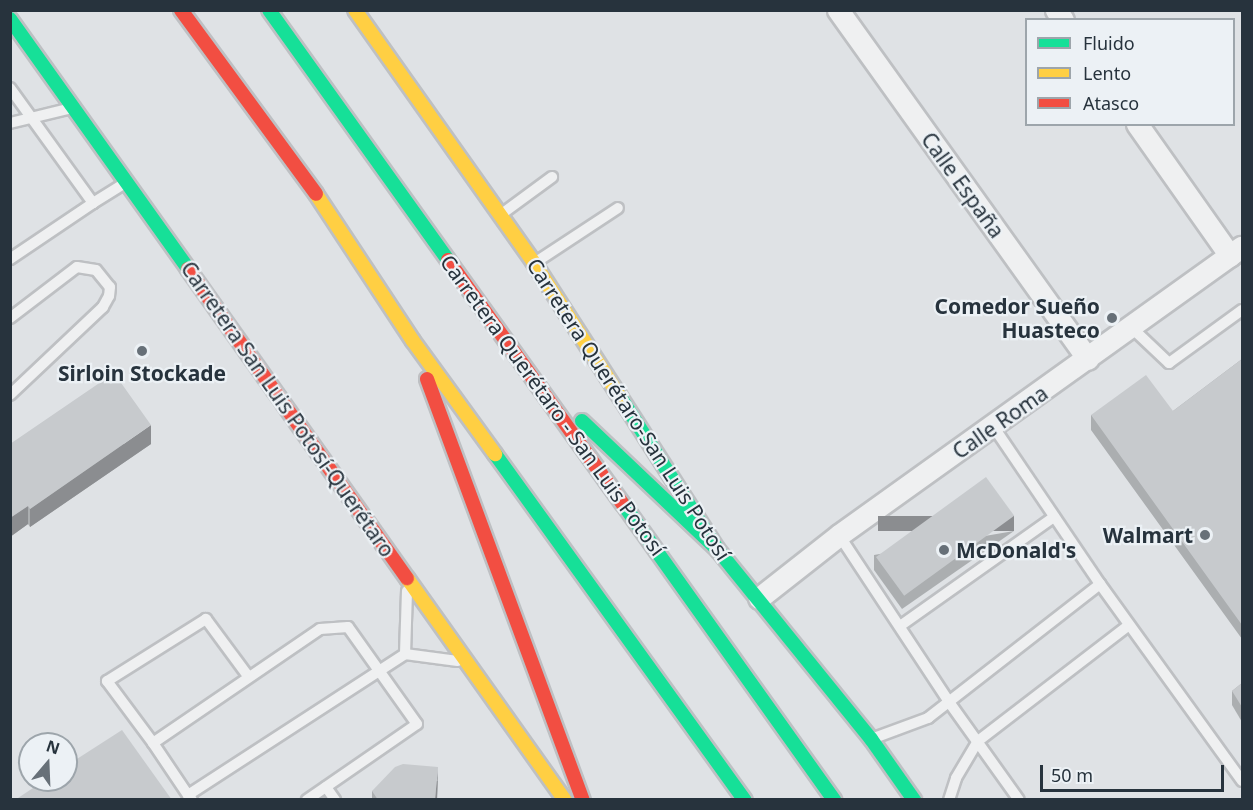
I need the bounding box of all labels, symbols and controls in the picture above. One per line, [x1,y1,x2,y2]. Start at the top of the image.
legend [1025,18,1235,126]
text: Fluido [1083,31,1135,55]
text: Lento [1083,61,1131,85]
text: Atasco [1083,91,1139,115]
street label: Calle España [916,127,1010,243]
street label: Carretera Querétaro - San Luis Potosí [435,250,671,560]
street label: Carretera Querétaro-San Luis Potosí [522,253,736,565]
street label: Carretera San Luis Potosí-Querétaro [176,256,400,562]
place label: Comedor Sueño Huasteco [935,293,1100,343]
marker: Comedor Sueño Huasteco [1105,311,1119,325]
marker: Sirloin Stockade [135,344,149,358]
place label: Sirloin Stockade [58,360,226,386]
street label: Calle Roma [948,380,1052,464]
place label: Walmart [1103,522,1193,548]
marker: Walmart [1198,528,1212,542]
place label: McDonald's [956,537,1076,563]
marker: McDonald's [937,543,951,557]
north arrow [18,732,78,792]
text: N [43,734,63,759]
scale bar [1043,753,1228,791]
text: 50 m [1051,763,1093,787]

